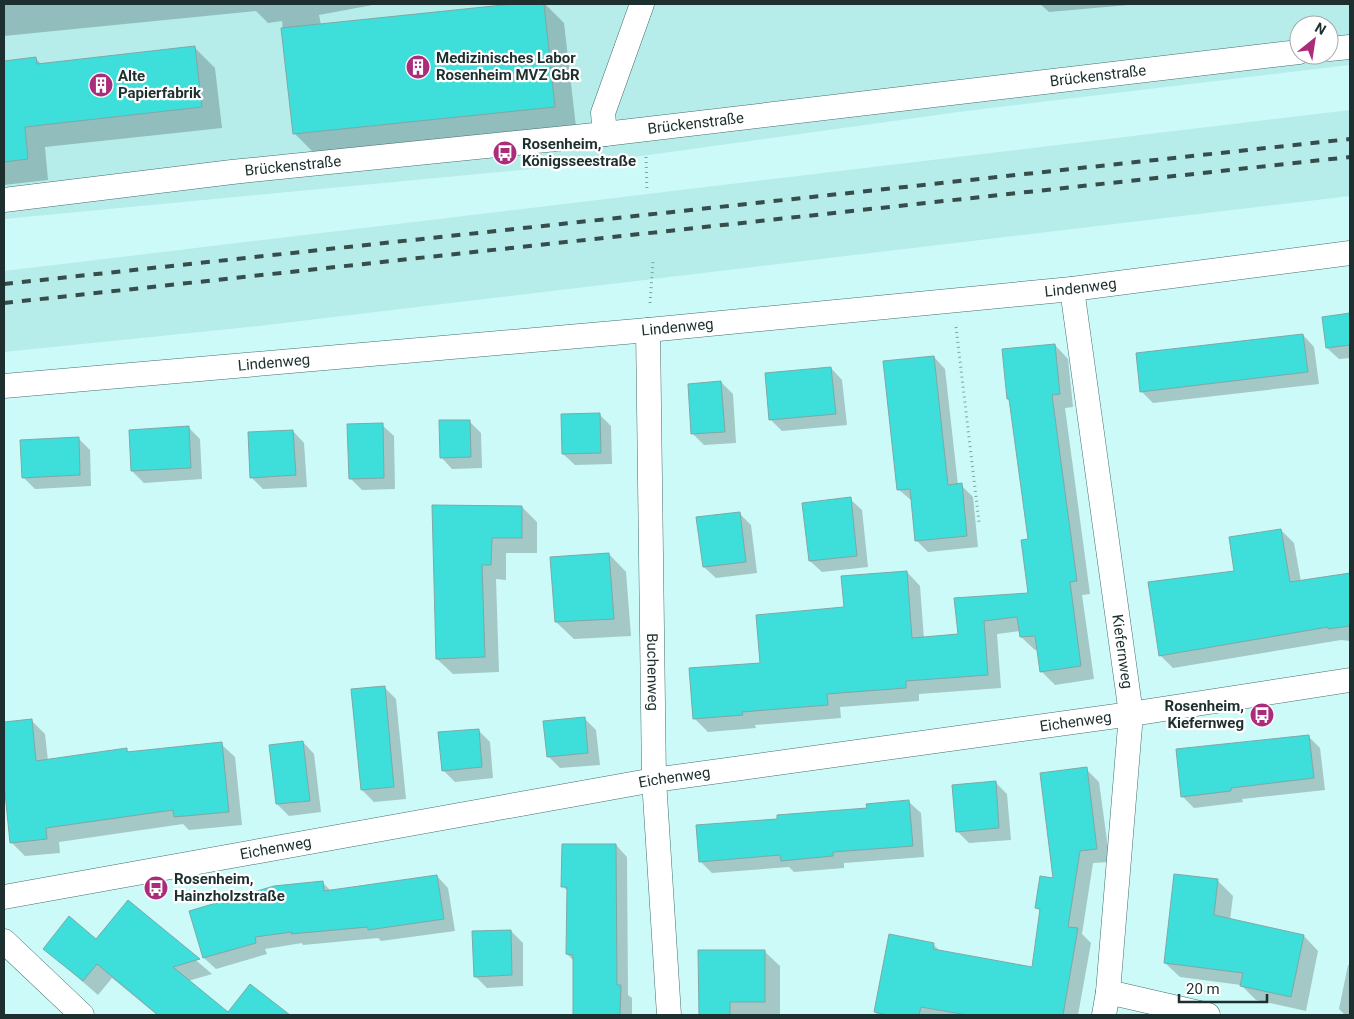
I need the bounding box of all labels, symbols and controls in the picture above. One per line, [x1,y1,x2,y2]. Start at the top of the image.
north arrow [1289,15,1339,65]
text: N [1312,19,1329,38]
place label: Medizinisches Labor Rosenheim MVZ GbR [436,49,580,84]
building icon: Medizinisches Labor Rosenheim MVZ GbR [405,54,431,80]
street label: Brückenstraße [1049,61,1147,90]
place label: Alte Papierfabrik [118,67,202,102]
building icon: Alte Papierfabrik [88,72,114,98]
street label: Brückenstraße [647,109,745,138]
place label: Rosenheim, Königsseestraße [522,135,636,170]
bus stop icon: Rosenheim, Königsseestraße [492,140,518,166]
street label: Brückenstraße [244,152,342,180]
street label: Lindenweg [1044,274,1118,301]
street label: Lindenweg [641,315,714,340]
street label: Lindenweg [237,350,311,375]
street label: Kiefernweg [1108,613,1136,690]
street label: Buchenweg [643,633,662,711]
place label: Rosenheim, Kiefernweg [1165,697,1244,732]
bus stop icon: Rosenheim, Kiefernweg [1249,702,1275,728]
street label: Eichenweg [1039,708,1113,736]
street label: Eichenweg [637,763,711,792]
street label: Eichenweg [238,833,313,863]
place label: Rosenheim, Hainzholzstraße [174,870,285,905]
bus stop icon: Rosenheim, Hainzholzstraße [143,875,169,901]
scale bar [1179,972,1266,1004]
text: 20 m [1186,980,1220,998]

